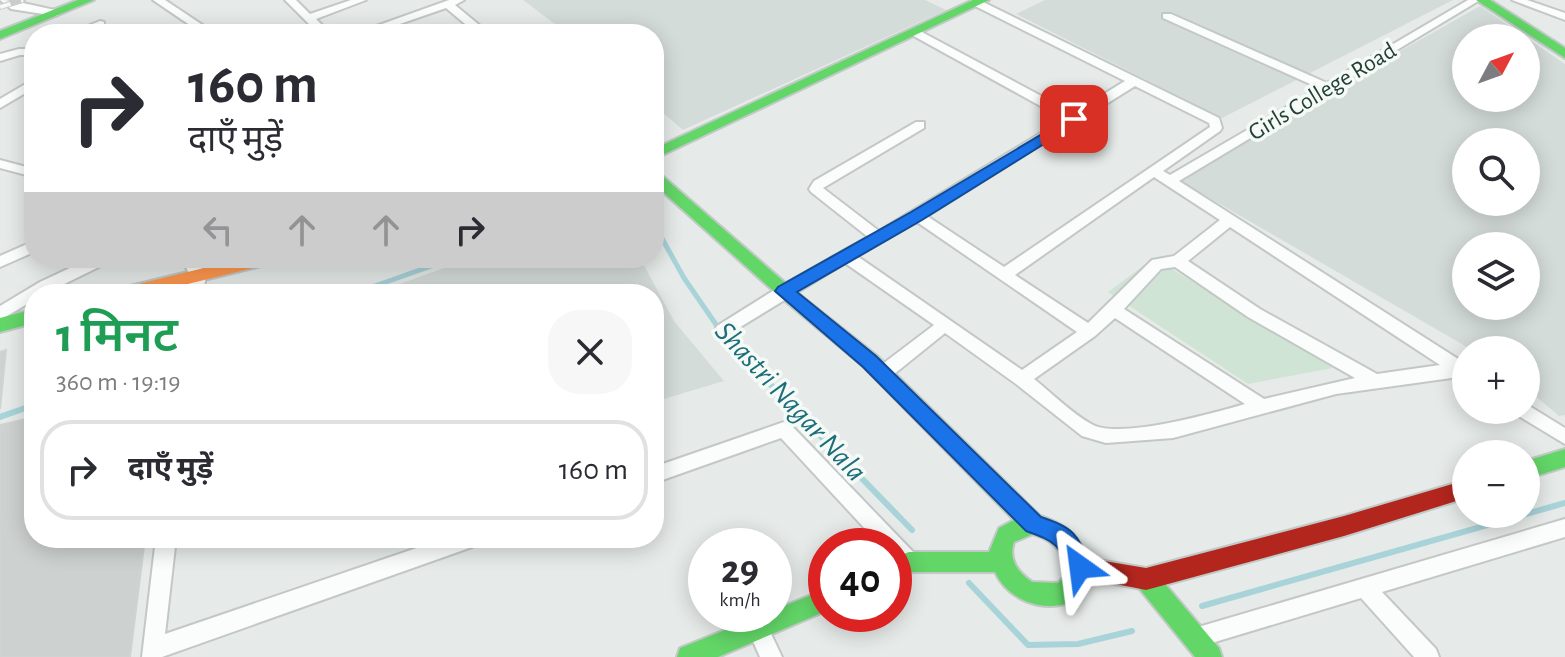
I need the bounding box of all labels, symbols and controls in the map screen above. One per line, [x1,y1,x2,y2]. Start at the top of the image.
north arrow [1452,24,1540,112]
map controls [1452,24,1540,528]
street label: Girls College Road [1244,38,1401,145]
icon: right [56,56,160,160]
text: 160 m [188,57,318,113]
pin [1040,85,1108,153]
icon: arrive [1052,97,1096,141]
text: दाएँ मुड़ें [188,122,283,158]
button: search [1452,128,1540,216]
icon: left [196,208,240,252]
icon: ahead [280,208,324,252]
icon: ahead [364,208,408,252]
icon: right [448,208,492,252]
button: layers [1452,232,1540,320]
button: close [548,310,632,394]
text: 1 मिनट [56,313,178,361]
water label: Shastri Nagar Nala [709,316,872,487]
button: + [1452,336,1540,424]
text: 360 m · 19:19 [56,369,181,395]
button: − [1452,440,1540,528]
icon: right [60,448,104,492]
text: दाएँ मुड़ें [128,454,213,484]
text: 160 m [559,455,628,485]
position arrow [1038,525,1122,609]
speed limit sign: 40 [808,528,912,632]
text: 29 [721,550,759,590]
text: km/h [719,590,761,610]

